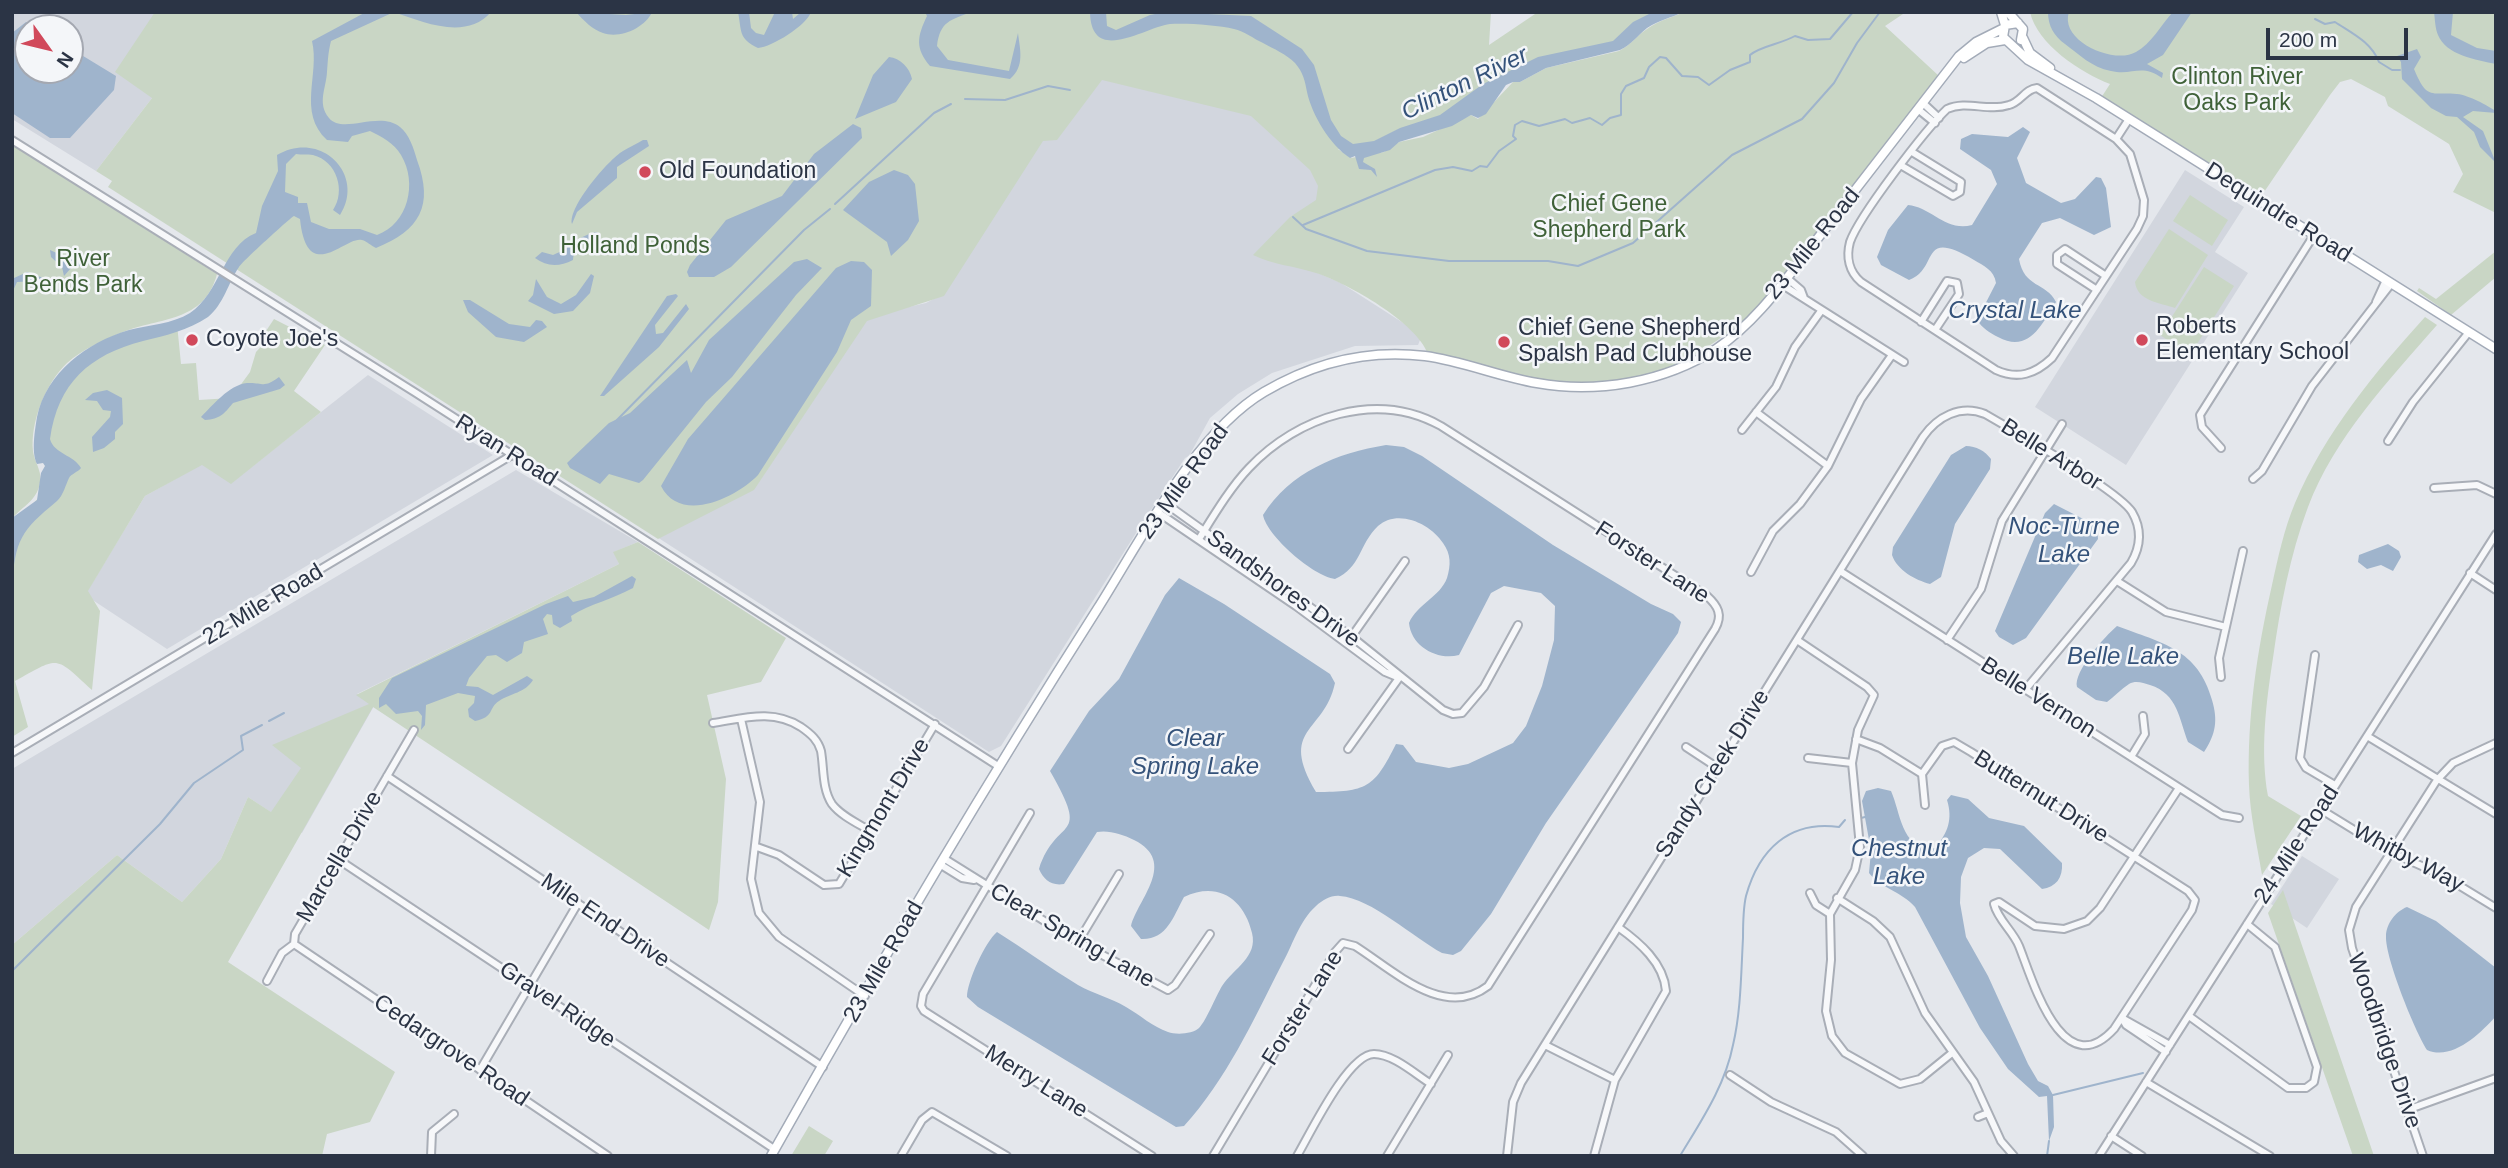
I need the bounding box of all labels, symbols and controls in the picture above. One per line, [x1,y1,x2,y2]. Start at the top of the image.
north arrow [14,14,84,84]
scale bar [2270,14,2412,58]
text: 200 m [2279,28,2337,51]
water label: Clinton River [1397,41,1533,127]
text: N [53,48,78,71]
park label: Clinton River Oaks Park [2171,64,2303,118]
street label: Dequindre Road [2200,157,2356,269]
place label: Old Foundation [659,158,816,186]
marker: Old Foundation [637,164,653,180]
street label: 23 Mile Road [1760,183,1866,305]
park label: Chief Gene Shepherd Park [1532,191,1686,245]
park label: Holland Ponds [560,233,710,261]
park label: River Bends Park [24,246,142,300]
water label: Crystal Lake [1948,297,2082,325]
place label: Roberts Elementary School [2156,313,2349,367]
place label: Chief Gene Shepherd Spalsh Pad Clubhouse [1518,315,1752,369]
place label: Coyote Joe's [206,326,338,354]
marker: Coyote Joe's [184,332,200,348]
marker: Roberts Elementary School [2134,332,2150,348]
marker: Chief Gene Shepherd Spalsh Pad Clubhouse [1496,334,1512,350]
street label: Ryan Road [450,409,562,493]
street label: Belle Arbor [1995,413,2107,497]
street label: 23 Mile Road [1133,419,1235,545]
water label: Noc-Turne Lake [2008,513,2120,569]
street label: Forster Lane [1590,516,1714,610]
street label: Sandshores Drive [1201,524,1365,654]
street label: 22 Mile Road [198,558,328,652]
water label: Belle Lake [2067,643,2179,671]
street label: Belle Vernon [1975,652,2101,744]
street label: Sandy Creek Drive [1650,685,1776,863]
water label: Clear Spring Lake [1131,725,1259,781]
street label: Kingmont Drive [832,734,936,882]
street label: Butternut Drive [1969,745,2113,849]
street label: 24 Mile Road [2249,781,2345,909]
street label: Marcella Drive [291,786,389,928]
street label: Whitby Way [2348,817,2468,899]
water label: Chestnut Lake [1851,835,1947,891]
street label: Mile End Drive [535,868,675,974]
street label: Clear Spring Lane [985,878,1159,994]
street label: 23 Mile Road [838,896,930,1028]
street label: Forster Lane [1257,945,1349,1071]
street label: Woodbridge Drive [2341,950,2427,1132]
street label: Gravel Ridge [494,956,620,1054]
street label: Cedargrove Road [368,989,534,1113]
street label: Merry Lane [979,1039,1093,1125]

